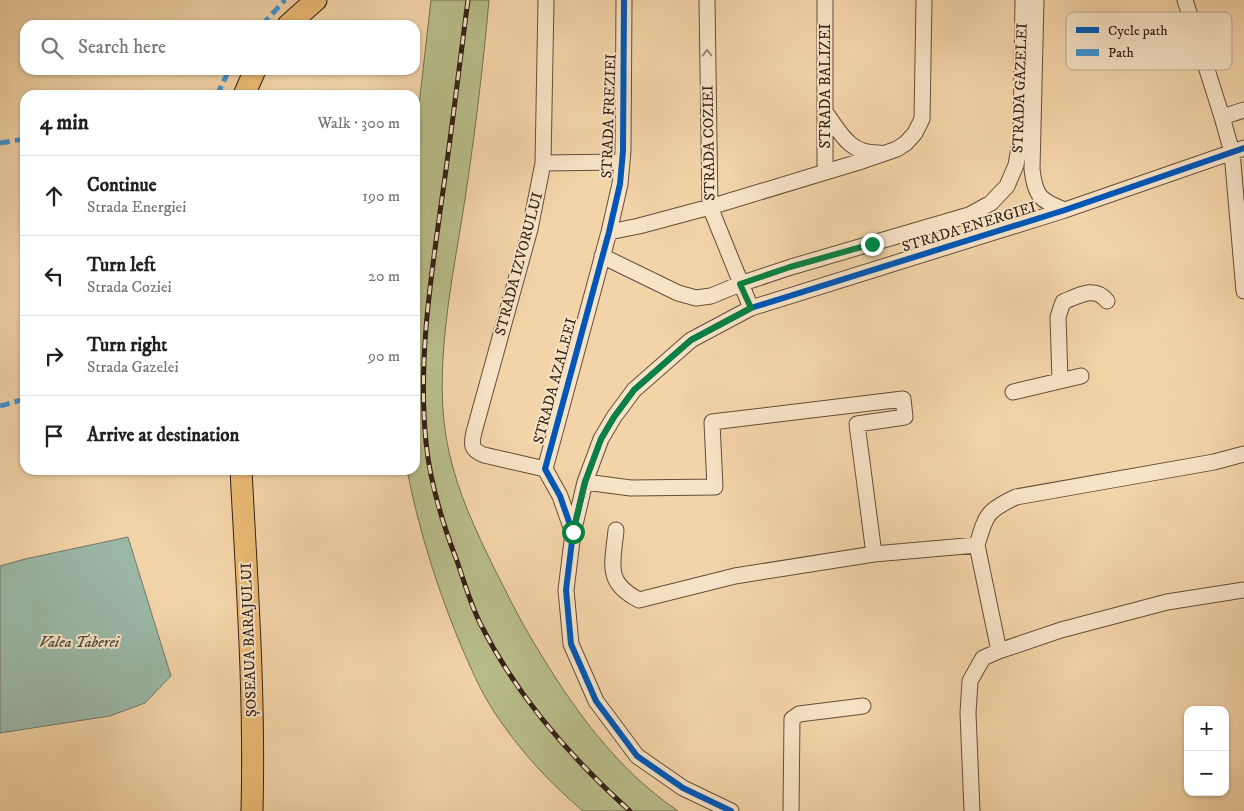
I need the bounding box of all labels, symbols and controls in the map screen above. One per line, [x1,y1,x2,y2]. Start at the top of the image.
legend [1066,12,1232,70]
search box [20,20,420,75]
street label: STRADA GAZELEI [1008,22,1032,154]
text: Cycle path [1108,22,1168,40]
street label: STRADA BALIZEI [816,23,835,149]
icon: search [38,34,66,62]
text: Search here [78,36,166,59]
text: Path [1108,44,1135,62]
one-way arrow [702,49,712,56]
street label: STRADA FREZIEI [597,53,621,179]
street label: STRADA COZIEI [698,85,720,201]
text: 4 min [40,110,89,136]
text: Walk · 300 m [317,113,400,133]
text: Continue [87,174,157,197]
icon: ahead [40,182,68,210]
text: 190 m [362,186,400,206]
street label: STRADA IZVORULUI [491,190,547,338]
text: Strada Energiei [87,197,186,217]
street label: STRADA ENERGIEI [900,198,1038,256]
route end [861,233,884,256]
text: Turn left [87,254,156,277]
icon: left [40,262,68,290]
text: 20 m [368,266,400,286]
text: Strada Coziei [87,277,172,297]
street label: STRADA AZALEEI [529,316,581,446]
text: Turn right [87,334,167,357]
icon: right [40,342,68,370]
text: 90 m [368,346,400,366]
text: Strada Gazelei [87,357,179,377]
icon: arrive [40,422,68,450]
text: Arrive at destination [87,424,239,447]
route start [562,521,585,544]
street label: ȘOSEAUA BARAJULUI [237,562,261,718]
water label: Valea Taberei [39,632,120,652]
map controls [1184,706,1229,796]
button: + [1184,706,1229,751]
button: − [1184,751,1229,796]

